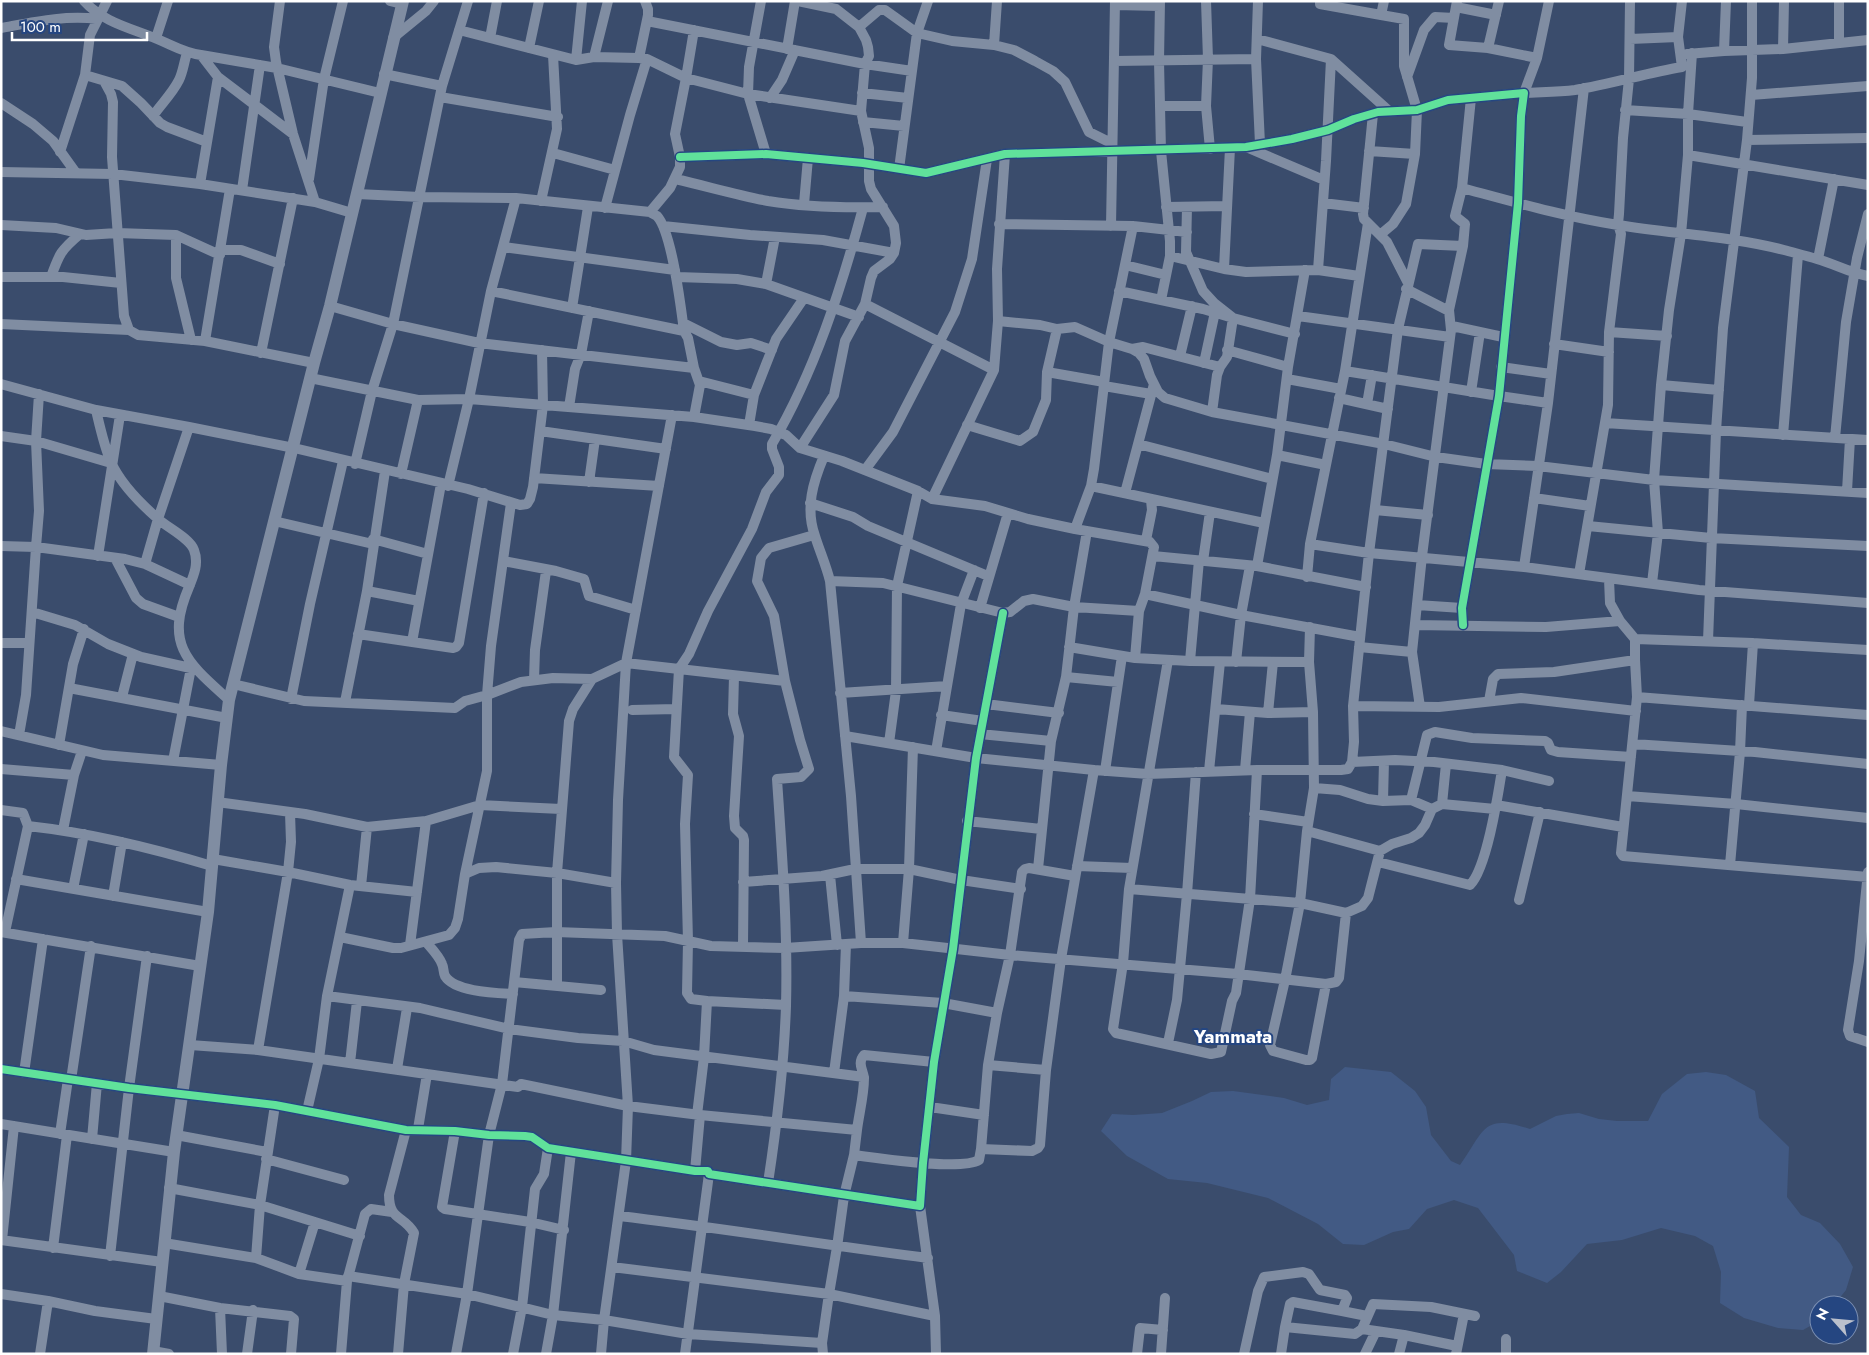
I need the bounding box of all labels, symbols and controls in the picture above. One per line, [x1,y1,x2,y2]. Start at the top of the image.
scale bar [12,10,148,42]
text: 100 m [20,16,61,38]
district label: Yammata [1193,1023,1272,1050]
north arrow [1809,1295,1859,1345]
text: N [1811,1305,1834,1324]

